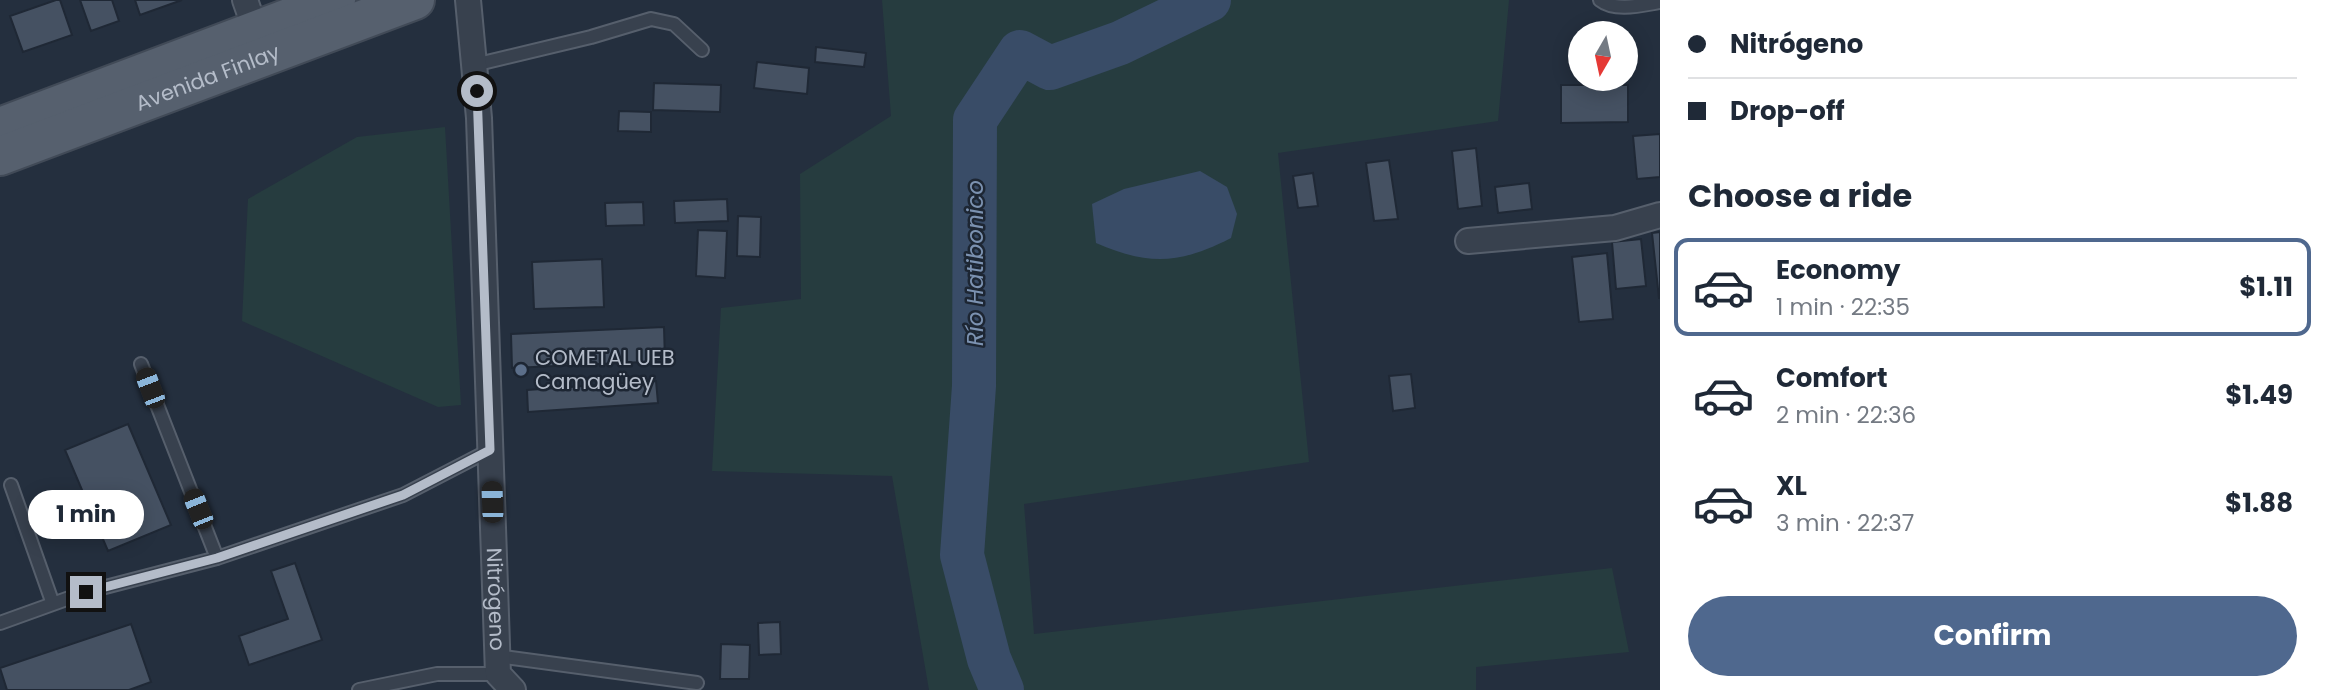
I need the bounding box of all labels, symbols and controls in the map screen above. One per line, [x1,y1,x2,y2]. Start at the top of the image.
north arrow [1568,21,1638,91]
map controls [1568,21,1638,91]
text: Nitrógeno [1730,26,1863,62]
street label: Avenida Finlay [131,37,284,118]
route start [461,75,493,107]
text: Drop-off [1730,93,1845,129]
text: Choose a ride [1688,173,1912,218]
water label: Río Hatibonico [959,180,991,346]
text: Economy [1776,252,1900,288]
icon: car [1692,256,1755,319]
text: $1.11 [2239,269,2293,305]
text: 1 min · 22:35 [1776,291,1910,323]
place label: COMETAL UEB Camagüey [535,343,675,396]
text: Comfort [1776,360,1888,396]
marker: COMETAL UEB Camagüey [513,362,529,378]
icon: car [1692,364,1755,427]
car [133,365,168,411]
text: $1.49 [2225,377,2293,413]
text: 2 min · 22:36 [1776,399,1916,431]
text: XL [1776,468,1807,504]
icon: car [1692,472,1755,535]
car [481,481,504,523]
text: $1.88 [2225,485,2293,521]
car [181,486,216,532]
callout: 1 min [28,490,144,540]
text: 1 min [56,498,116,530]
text: 3 min · 22:37 [1776,507,1914,539]
street label: Nitrógeno [480,547,512,651]
route end [70,576,102,608]
button: Confirm [1688,596,2297,676]

